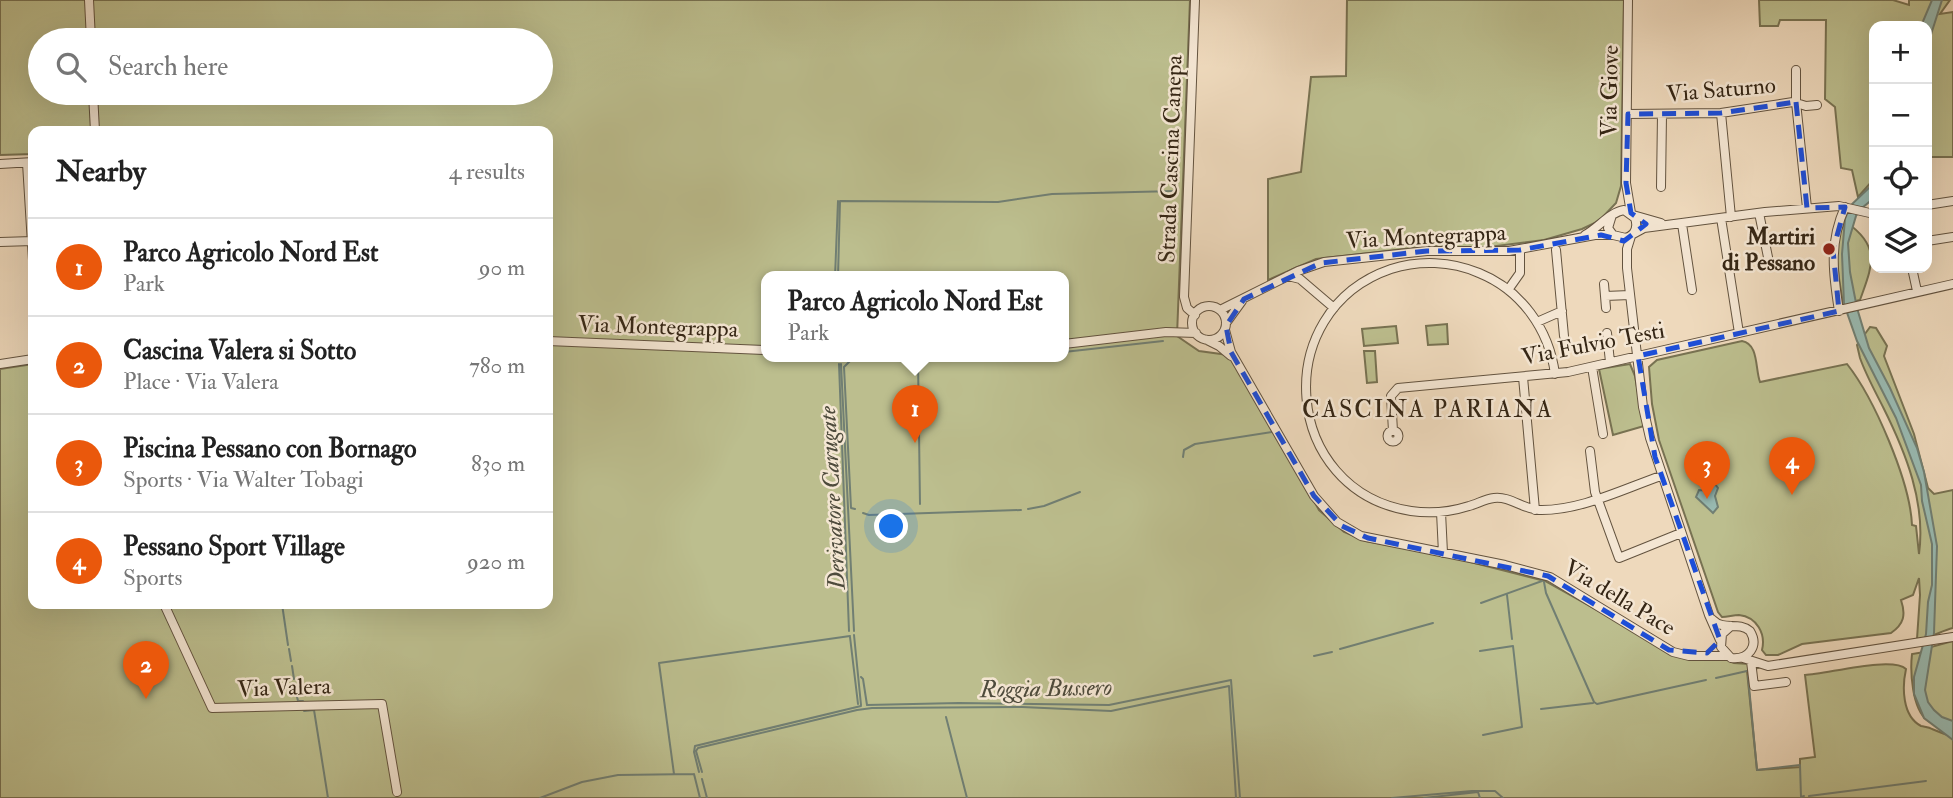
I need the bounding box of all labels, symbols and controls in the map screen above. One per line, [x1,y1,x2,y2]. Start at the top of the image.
map controls [1869,21,1932,273]
button: + [1869,21,1932,84]
search box [28,28,553,105]
street label: Via Giove [1594,44,1625,137]
icon: search [52,48,90,86]
text: Search here [108,51,228,83]
street label: Strada Cascina Canepa [1152,54,1190,264]
street label: Via Saturno [1665,70,1777,109]
button: − [1869,84,1932,147]
button: locate [1869,147,1932,210]
text: Nearby [56,153,146,190]
text: 4 results [449,157,525,186]
button: layers [1869,210,1932,273]
street label: Via Montegrappa [1345,218,1507,256]
place label: Martiri di Pessano [1722,222,1815,277]
text: Parco Agricolo Nord Est [123,237,378,269]
marker: Martiri di Pessano [1821,241,1837,257]
text: 1 [75,253,83,282]
text: 90 m [479,253,525,282]
text: Park [123,269,165,298]
popup [761,271,1069,362]
text: Parco Agricolo Nord Est [787,286,1043,318]
street label: Via Montegrappa [577,309,739,345]
street label: Via Fulvio Testi [1519,315,1667,372]
text: Park [787,318,829,347]
text: Cascina Valera si Sotto [123,335,356,367]
text: 2 [73,351,85,380]
text: 780 m [469,351,525,380]
text: Place · Via Valera [123,367,279,396]
pin: 1 [892,385,938,443]
district label: CASCINA PARIANA [1302,394,1554,425]
water label: Derivatore Carugate [812,404,853,592]
text: Piscina Pessano con Bornago [123,433,417,465]
pin: 4 [1769,437,1815,495]
pin: 3 [1684,441,1730,499]
text: 3 [75,449,83,478]
text: 830 m [471,449,525,478]
text: Sports · Via Walter Tobagi [123,465,364,494]
your location [874,509,908,543]
text: Pessano Sport Village [123,531,345,563]
text: 4 [73,547,85,576]
text: 920 m [467,547,525,576]
street label: Via della Pace [1559,553,1681,642]
text: Sports [123,563,182,592]
pin: 2 [123,641,169,699]
street label: Via Valera [237,671,332,704]
water label: Roggia Bussero [979,672,1112,705]

